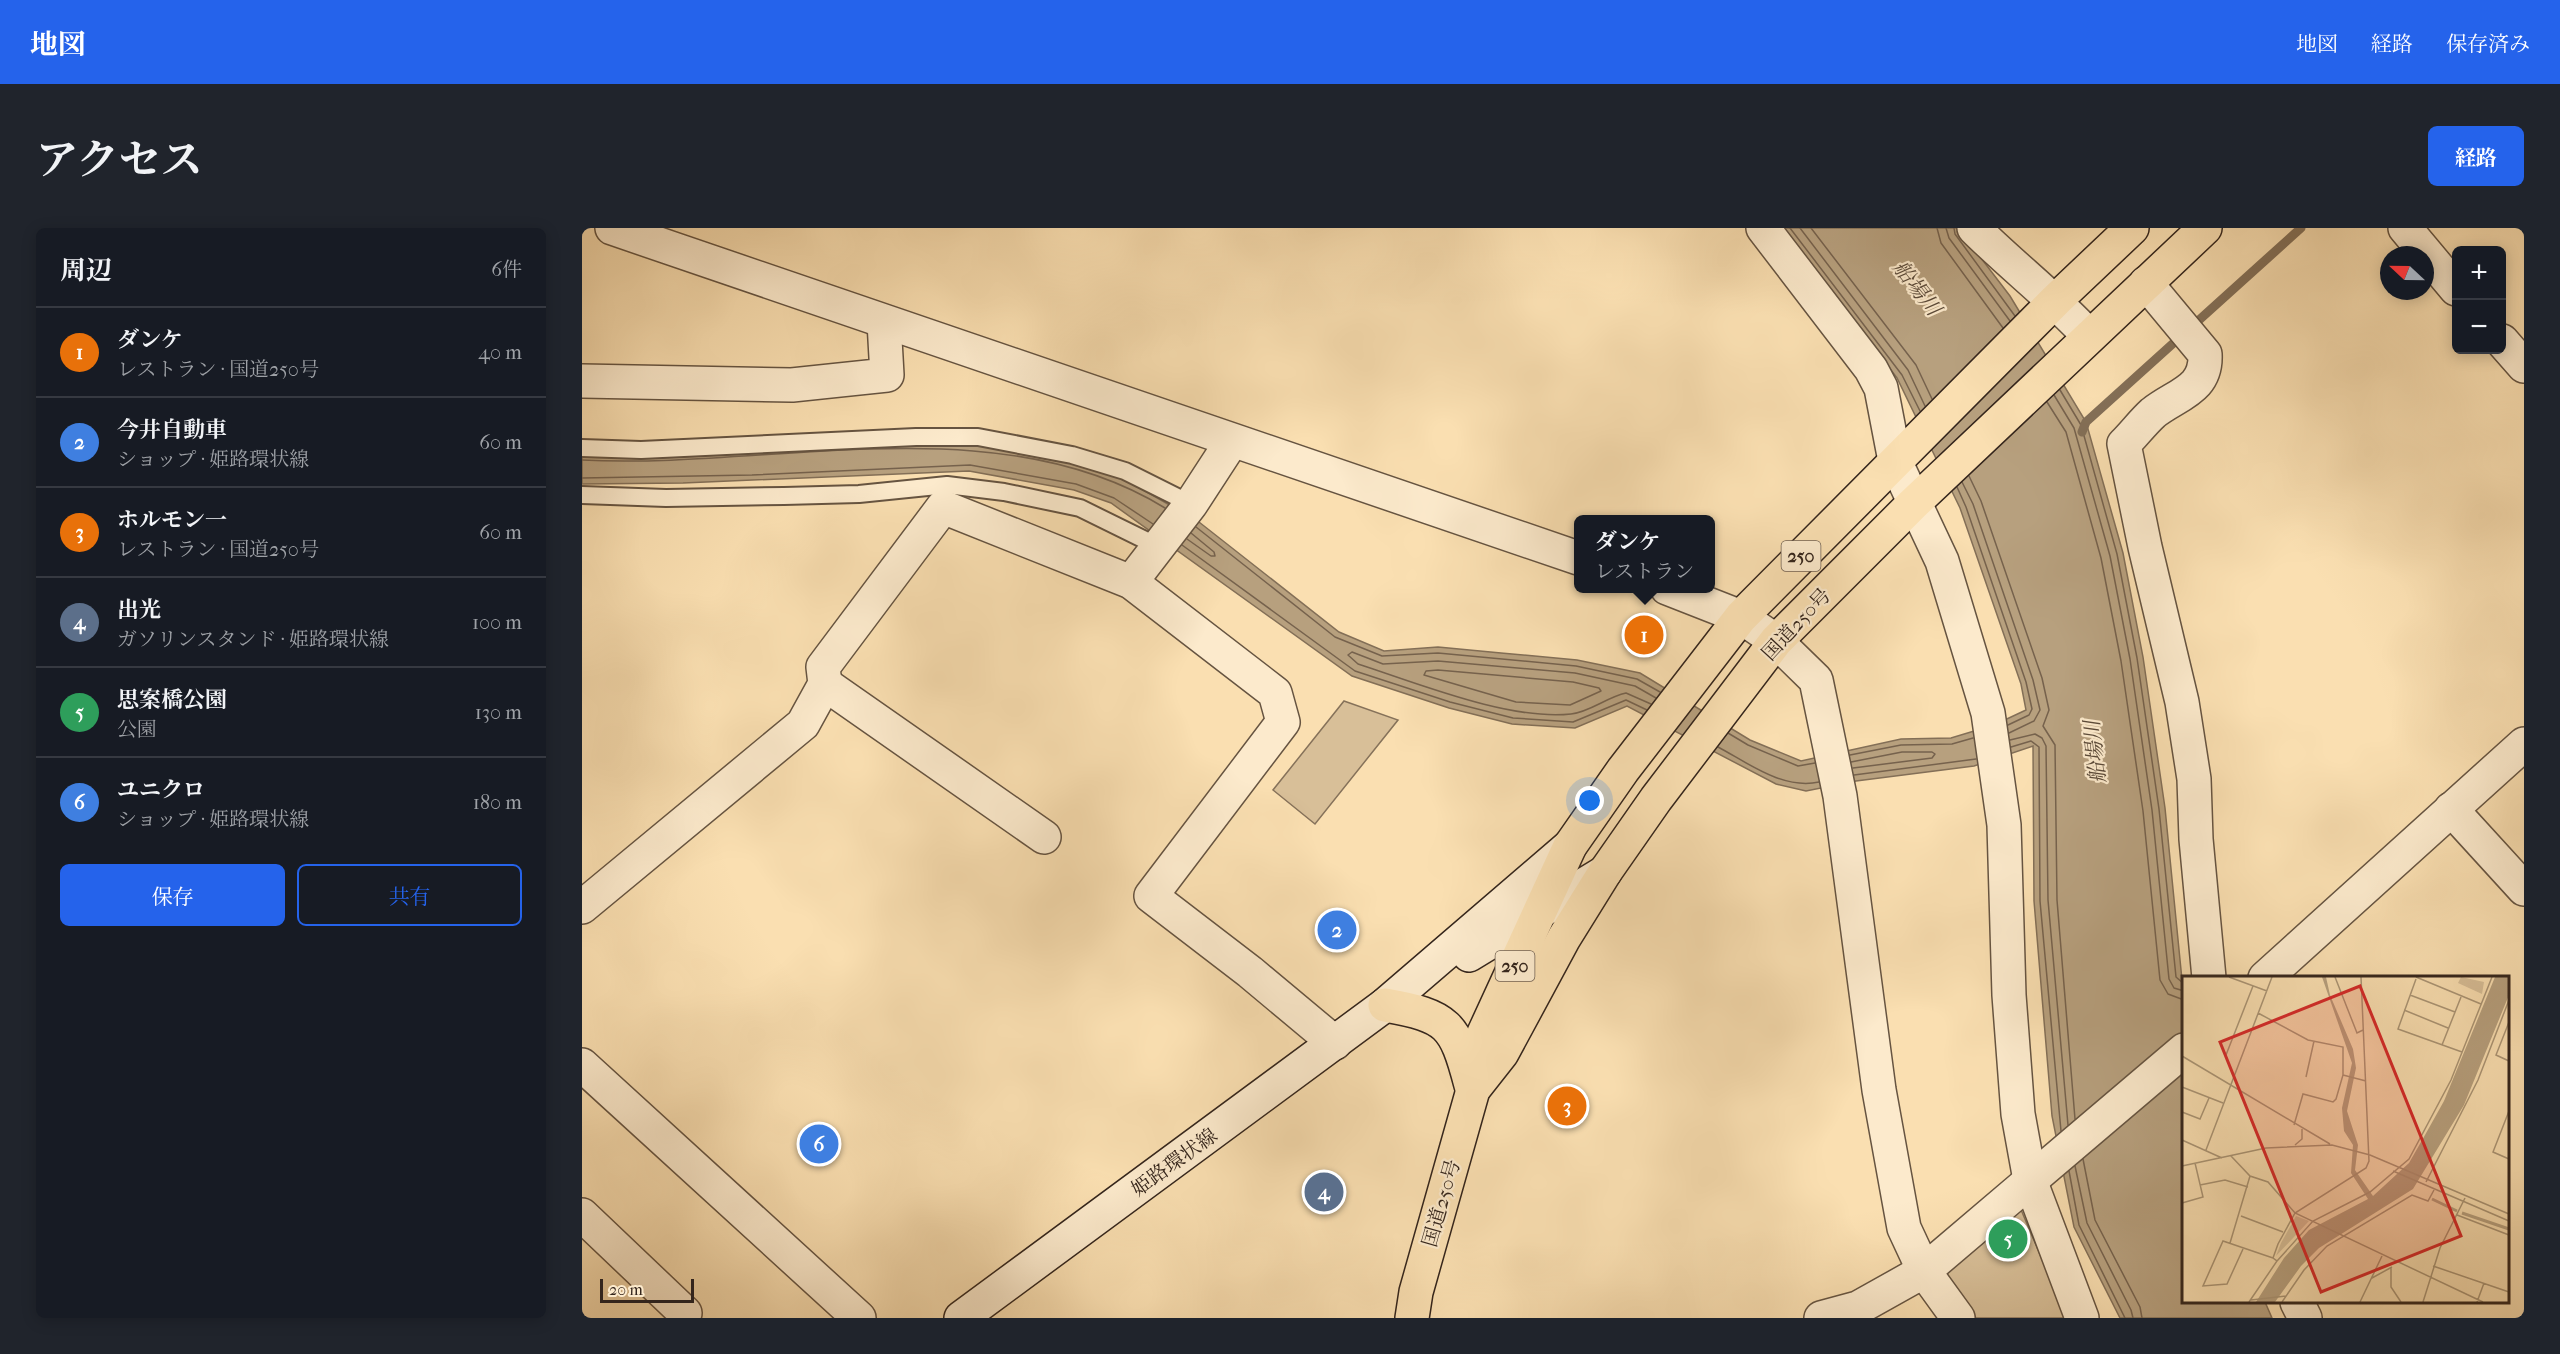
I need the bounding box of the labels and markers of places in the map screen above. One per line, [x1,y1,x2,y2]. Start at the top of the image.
pin: 1 [1624,612,1664,658]
pin: 2 [1318,908,1356,952]
pin: 3 [1548,1084,1586,1128]
pin: 6 [800,1122,838,1166]
pin: 4 [1304,1170,1344,1214]
pin: 5 [1988,1216,2028,1262]

